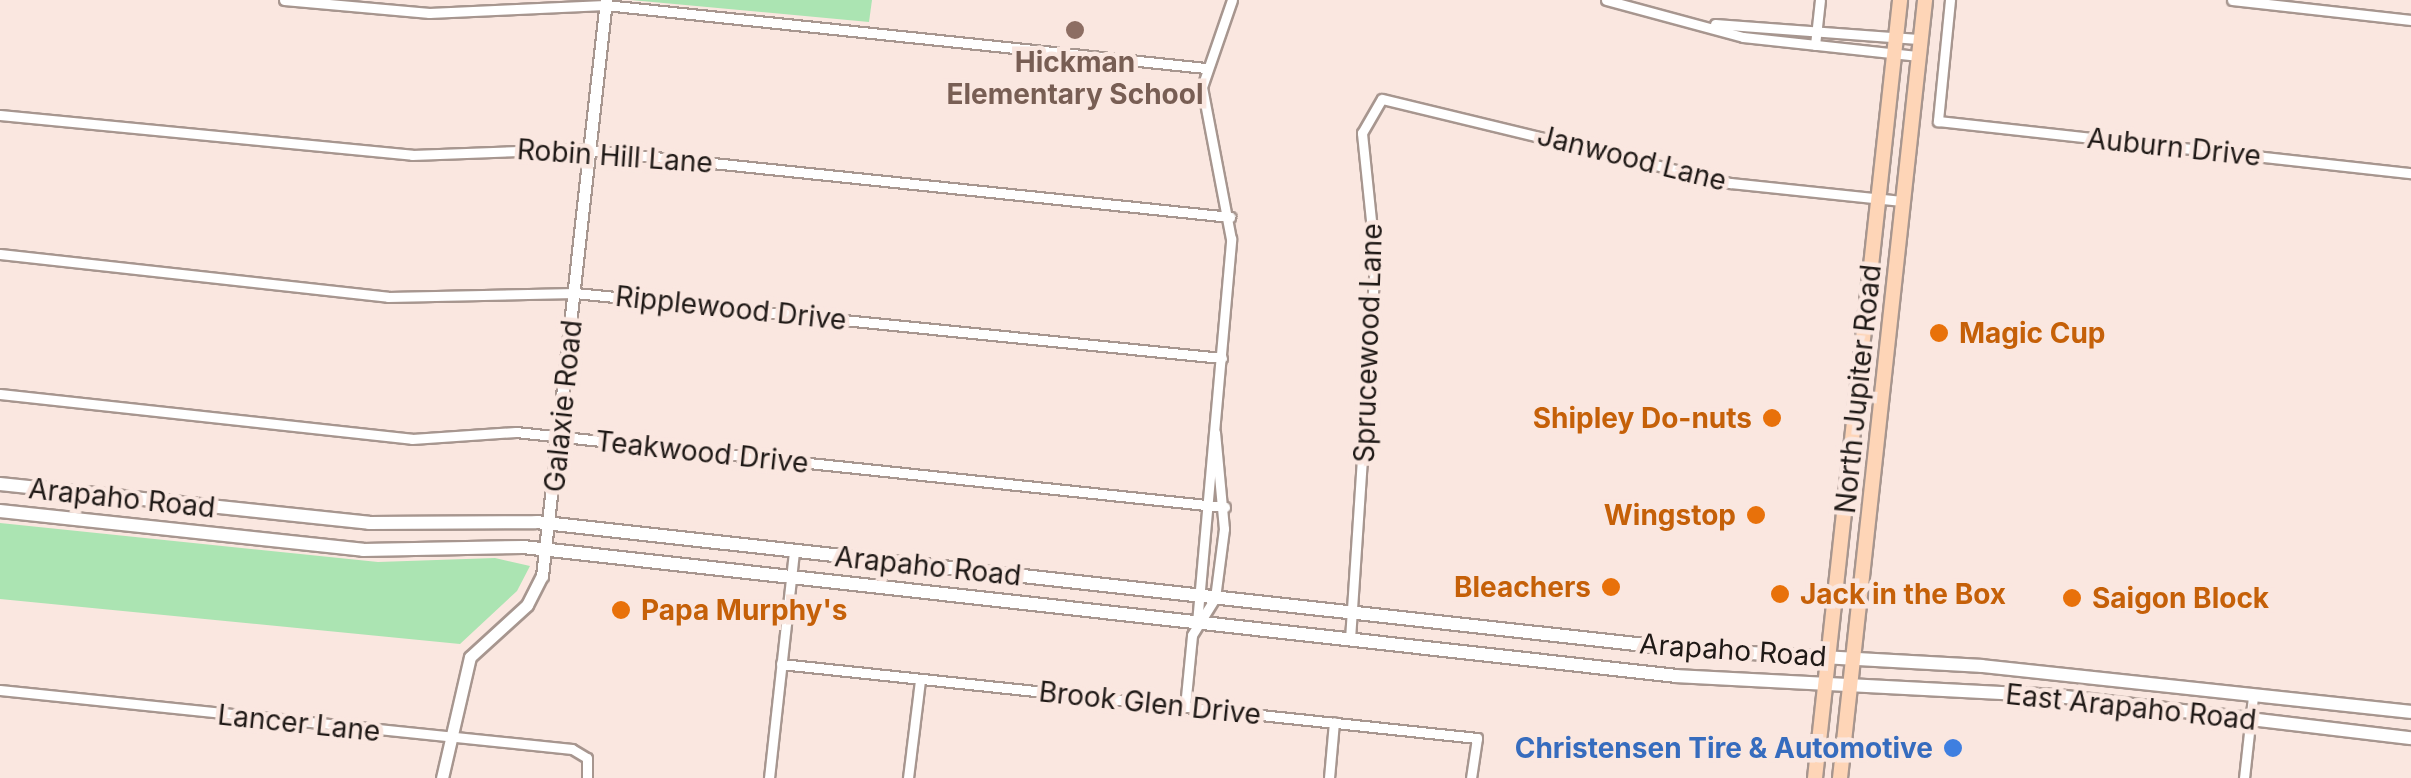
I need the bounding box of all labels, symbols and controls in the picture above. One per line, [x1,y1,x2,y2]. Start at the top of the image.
marker: Hickman Elementary School [1064,19,1086,41]
place label: Hickman Elementary School [946,45,1204,111]
street label: Janwood Lane [1534,118,1730,198]
street label: Auburn Drive [2085,121,2263,173]
street label: Robin Hill Lane [516,132,714,180]
street label: Sprucewood Lane [1347,223,1389,463]
street label: North Jupiter Road [1828,263,1888,515]
street label: Ripplewood Drive [614,279,848,337]
place label: Magic Cup [1959,316,2106,350]
street label: Galaxie Road [537,318,589,494]
marker: Magic Cup [1928,322,1950,344]
place label: Shipley Do-nuts [1533,401,1752,435]
marker: Shipley Do-nuts [1761,407,1783,429]
street label: Teakwood Drive [594,424,810,480]
street label: Arapaho Road [27,471,217,525]
place label: Wingstop [1604,498,1736,532]
marker: Wingstop [1745,504,1767,526]
street label: Arapaho Road [833,539,1023,593]
place label: Bleachers [1454,570,1591,604]
marker: Bleachers [1600,576,1622,598]
place label: Jack in the Box [1800,577,2006,611]
place label: Saigon Block [2092,581,2269,615]
marker: Jack in the Box [1769,583,1791,605]
marker: Saigon Block [2061,587,2083,609]
place label: Papa Murphy's [641,593,847,627]
marker: Papa Murphy's [610,599,632,621]
street label: Arapaho Road [1638,627,1828,673]
street label: Brook Glen Drive [1037,675,1263,731]
street label: East Arapaho Road [2004,677,2258,737]
street label: Lancer Lane [216,698,382,748]
place label: Christensen Tire & Automotive [1515,731,1933,765]
marker: Christensen Tire & Automotive [1942,737,1964,759]

